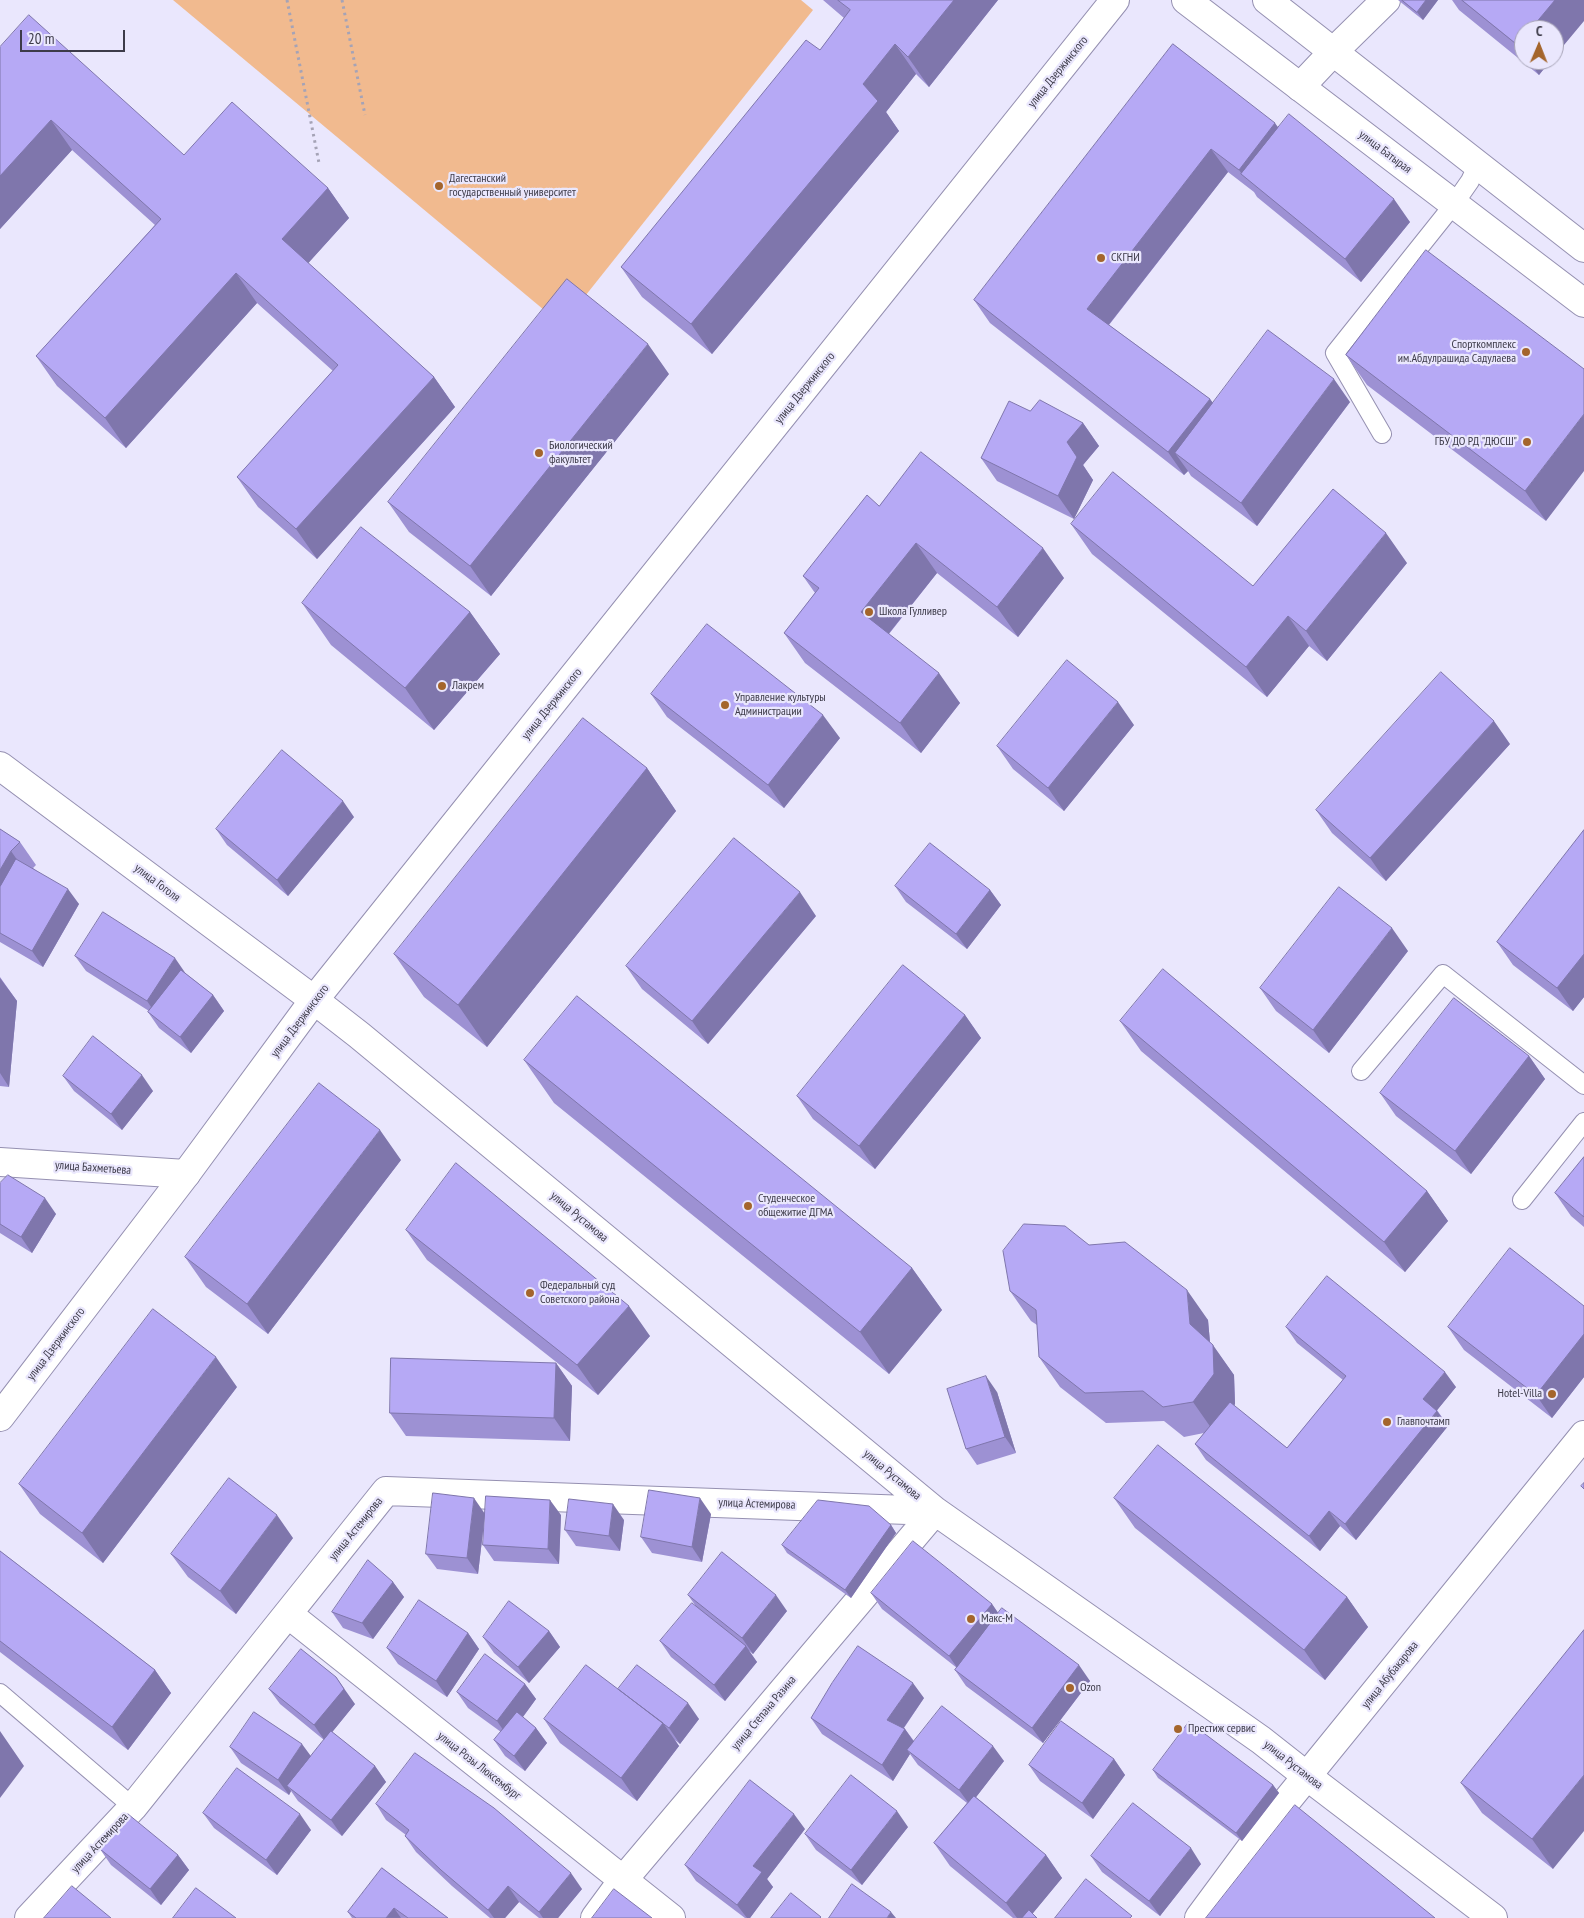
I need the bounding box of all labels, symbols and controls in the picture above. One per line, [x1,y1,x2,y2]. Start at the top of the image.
scale bar [22,20,128,52]
north arrow [1514,20,1564,70]
text: С [1536,22,1543,40]
text: 20 m [28,29,54,48]
street label: улица Дзержинского [1025,33,1091,111]
street label: улица Батырая [1356,128,1414,176]
place label: Дагестанский государственный университет [449,172,576,200]
marker: Дагестанский государственный университет [433,180,445,192]
place label: СКГНИ [1111,251,1140,265]
marker: СКГНИ [1095,252,1107,264]
place label: Спорткомплекс им.Абдулрашида Садулаева [1398,338,1516,366]
marker: Спорткомплекс им.Абдулрашида Садулаева [1520,346,1532,358]
street label: улица Дзержинского [772,349,838,427]
place label: ГБУ ДО РД "ДЮСШ" [1435,435,1517,449]
marker: ГБУ ДО РД "ДЮСШ" [1521,436,1533,448]
place label: Биологический факультет [549,439,613,467]
marker: Биологический факультет [533,447,545,459]
place label: Школа Гулливер [879,605,947,619]
marker: Школа Гулливер [863,606,875,618]
street label: улица Дзержинского [519,665,585,743]
place label: Лакрем [452,679,484,693]
marker: Лакрем [436,680,448,692]
place label: Управление культуры Администрации [735,691,826,719]
marker: Управление культуры Администрации [719,699,731,711]
street label: улица Гоголя [131,861,183,905]
street label: улица Дзержинского [268,982,332,1060]
street label: улица Бахметьева [54,1158,132,1178]
street label: улица Рустамова [547,1189,611,1245]
place label: Студенческое общежитие ДГМА [758,1192,833,1220]
marker: Студенческое общежитие ДГМА [742,1200,754,1212]
place label: Федеральный суд Советского района [540,1279,619,1307]
marker: Федеральный суд Советского района [524,1287,536,1299]
street label: улица Дзержинского [24,1305,88,1383]
place label: Hotel-Villa [1497,1387,1542,1401]
marker: Hotel-Villa [1546,1388,1558,1400]
place label: Главпочтамп [1397,1415,1450,1429]
marker: Главпочтамп [1381,1416,1393,1428]
street label: улица Рустамова [860,1447,924,1503]
street label: улица Астемирова [326,1495,386,1563]
street label: улица Астемирова [718,1495,796,1513]
place label: Макс-М [981,1612,1013,1626]
marker: Макс-М [965,1613,977,1625]
street label: улица Абубакарова [1359,1639,1421,1711]
street label: улица Степана Разина [729,1673,799,1753]
place label: Ozon [1080,1681,1101,1695]
marker: Ozon [1064,1682,1076,1694]
place label: Престиж сервис [1188,1722,1255,1736]
marker: Престиж сервис [1172,1723,1184,1735]
street label: улица Розы Люксембург [434,1729,524,1803]
street label: улица Рустамова [1261,1738,1325,1792]
street label: улица Астемирова [68,1810,132,1876]

